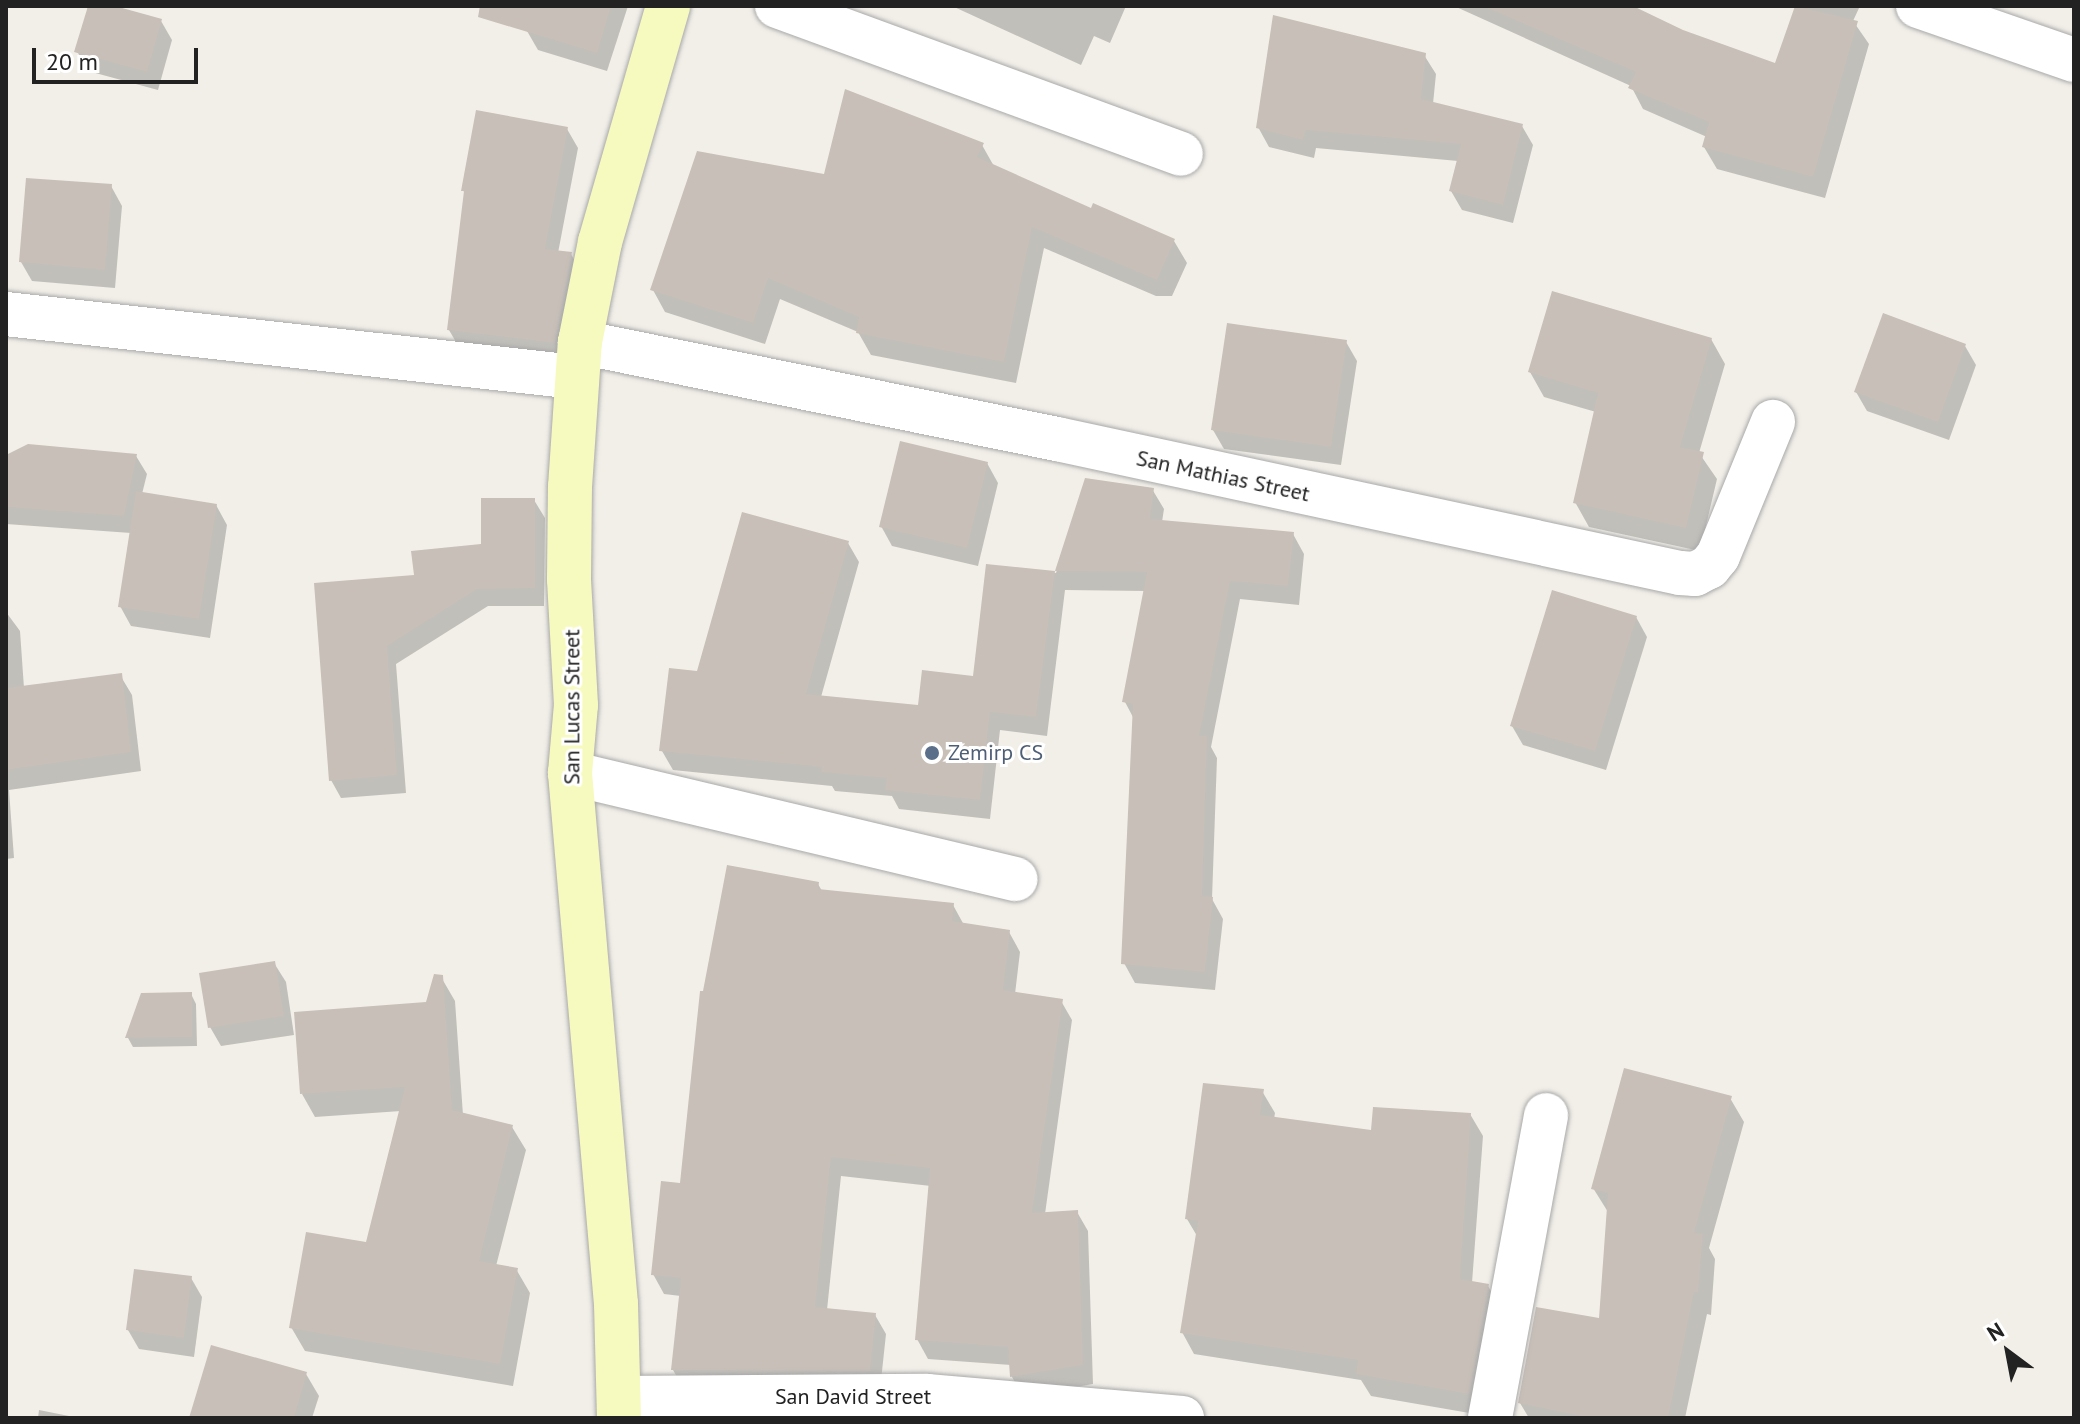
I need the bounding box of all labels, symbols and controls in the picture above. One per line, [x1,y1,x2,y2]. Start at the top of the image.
scale bar [36,32,202,82]
text: 20 m [46,46,98,77]
street label: San Mathias Street [1134,445,1312,507]
street label: San Lucas Street [559,629,585,785]
place label: Zemirp CS [948,740,1043,766]
marker: Zemirp CS [923,744,941,762]
north arrow [1968,1312,2048,1392]
text: N [1982,1316,2009,1347]
street label: San David Street [775,1384,931,1410]

